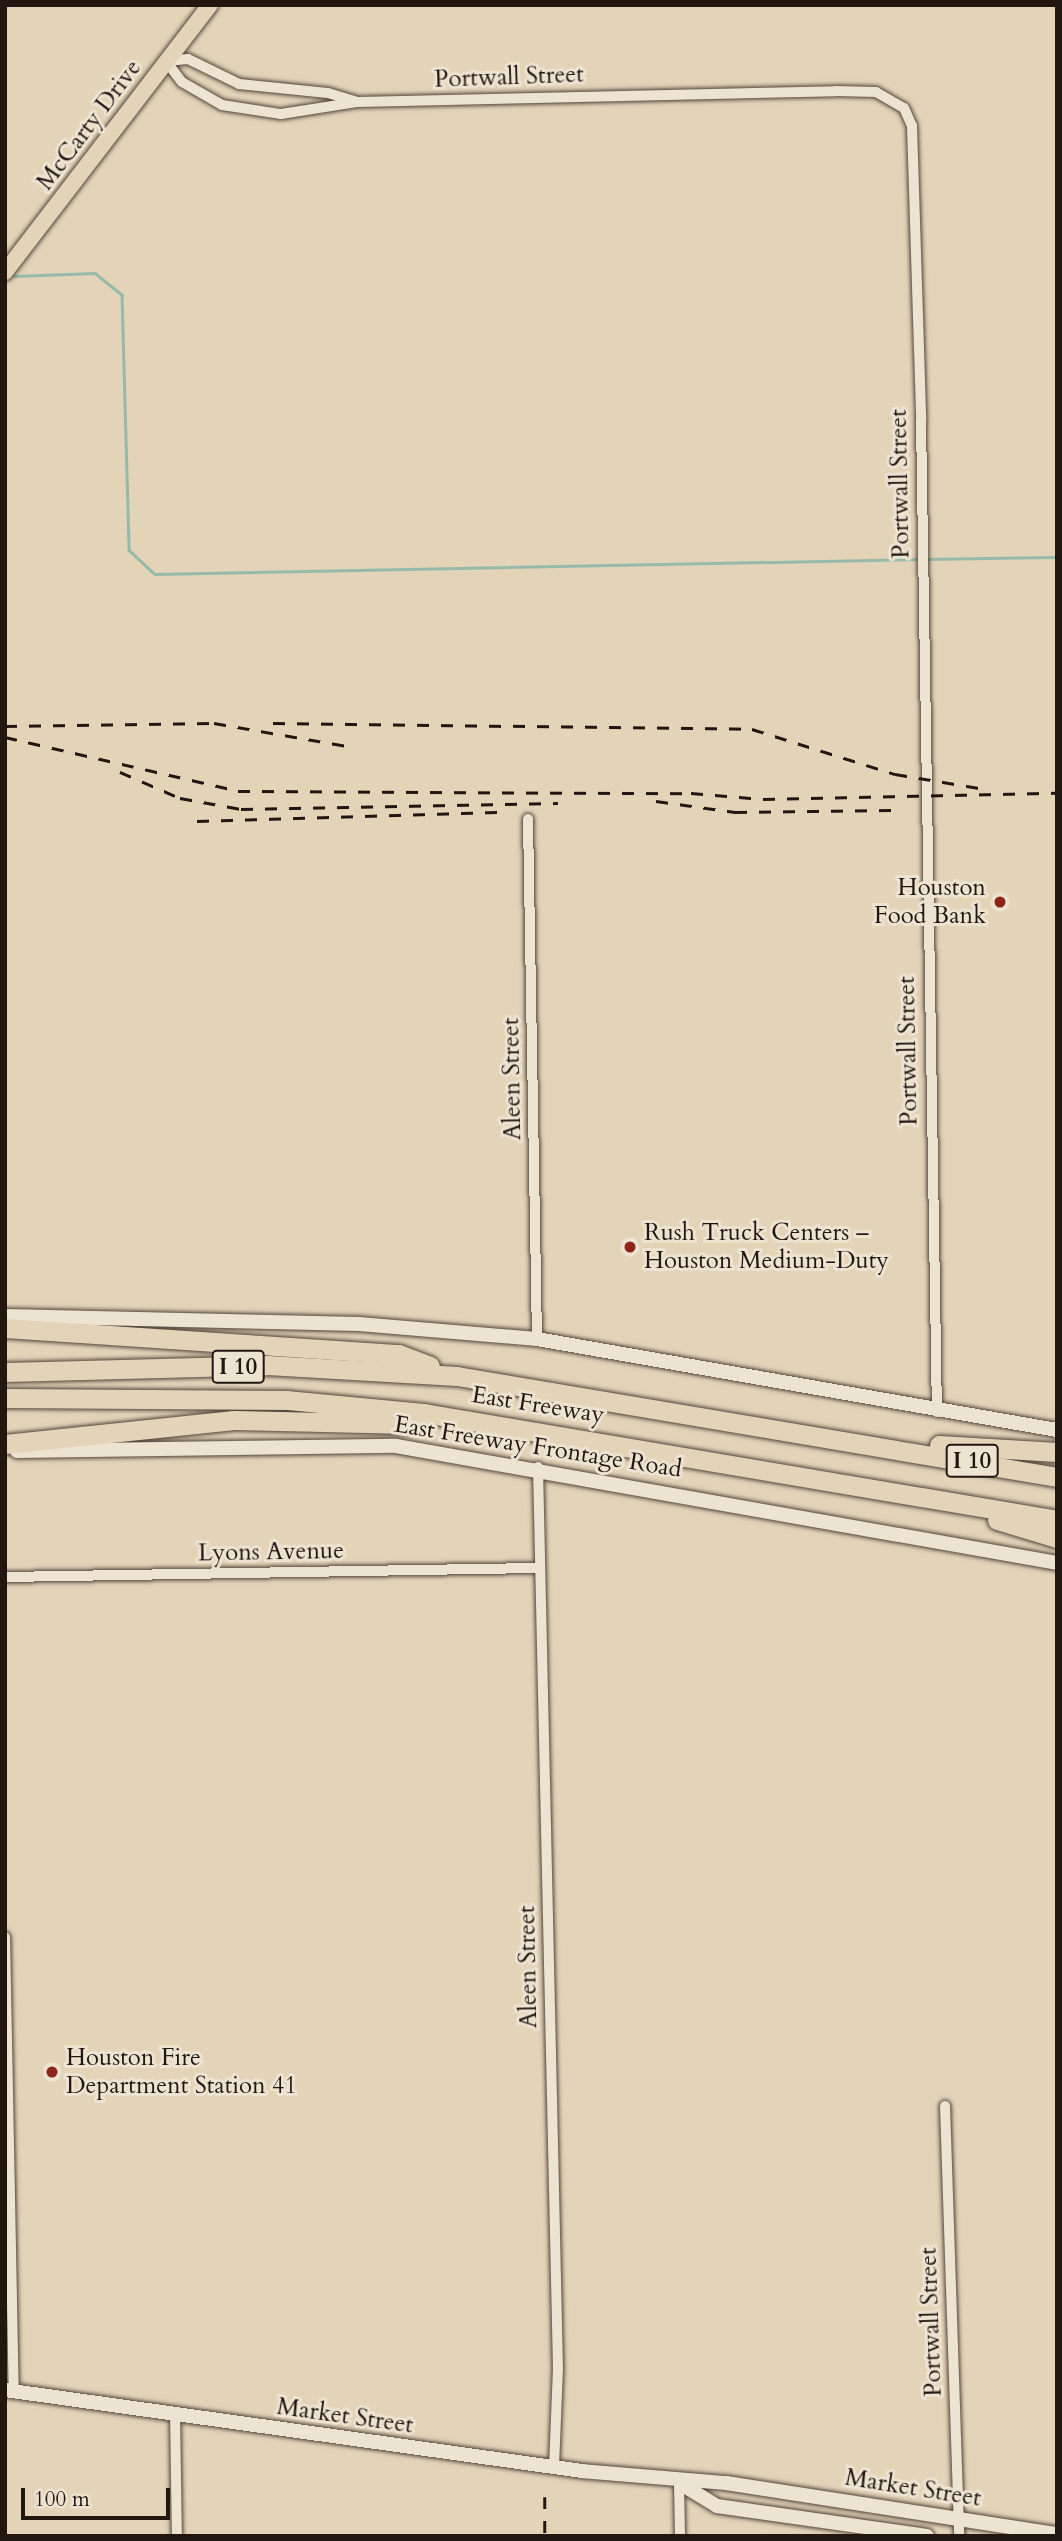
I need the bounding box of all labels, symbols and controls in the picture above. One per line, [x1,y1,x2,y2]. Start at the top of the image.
street label: McCarty Drive [31,54,147,196]
street label: Portwall Street [434,60,584,94]
street label: Portwall Street [884,409,916,559]
place label: Houston Food Bank [874,874,986,930]
marker: Houston Food Bank [992,894,1008,910]
street label: Portwall Street [892,976,924,1126]
street label: Aleen Street [497,1017,527,1141]
place label: Rush Truck Centers – Houston Medium-Duty [644,1219,889,1275]
marker: Rush Truck Centers – Houston Medium-Duty [622,1239,638,1255]
road number: I 10 [210,1348,266,1386]
street label: East Freeway [470,1380,606,1430]
street label: East Freeway Frontage Road [392,1410,684,1484]
road number: I 10 [944,1442,1000,1480]
street label: Lyons Avenue [198,1536,344,1568]
street label: Aleen Street [513,1905,543,2029]
place label: Houston Fire Department Station 41 [66,2044,297,2100]
marker: Houston Fire Department Station 41 [44,2064,60,2080]
street label: Portwall Street [914,2247,948,2397]
street label: Market Street [275,2392,415,2440]
street label: Market Street [843,2463,983,2513]
scale bar [24,2474,173,2518]
text: 100 m [34,2485,90,2514]

